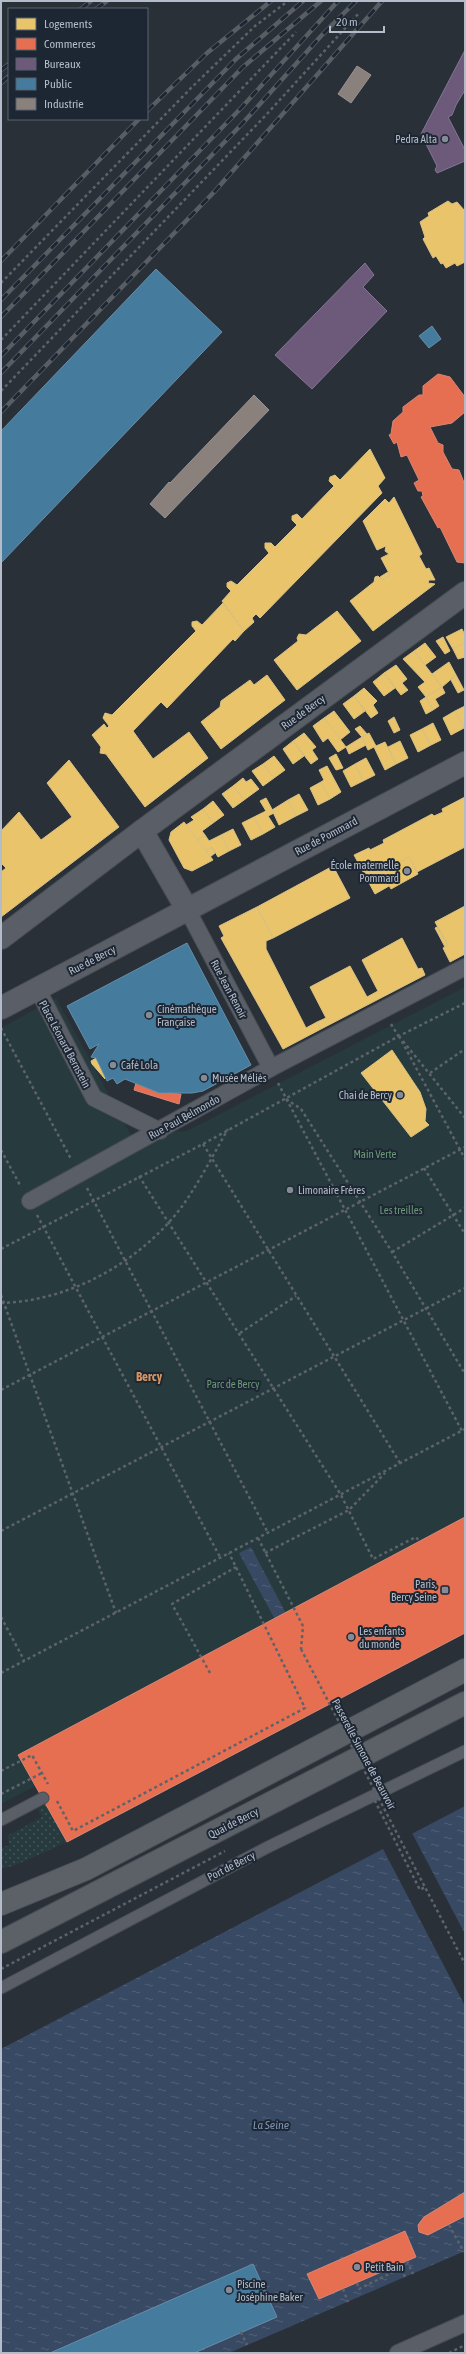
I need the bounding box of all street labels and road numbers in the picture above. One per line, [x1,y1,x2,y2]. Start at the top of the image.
street label: Rue de Bercy [279,692,328,732]
street label: Rue de Pommard [293,815,359,857]
street label: Rue de Bercy [67,943,118,977]
street label: Rue Jean Renoir [209,958,250,1021]
street label: Place Léonard Bernstein [37,998,93,1090]
street label: Rue Paul Belmondo [146,1093,222,1141]
street label: Passerelle Simone de Beauvoir [330,1697,399,1812]
street label: Quai de Bercy [206,1805,260,1841]
street label: Port de Bercy [205,1849,257,1883]

